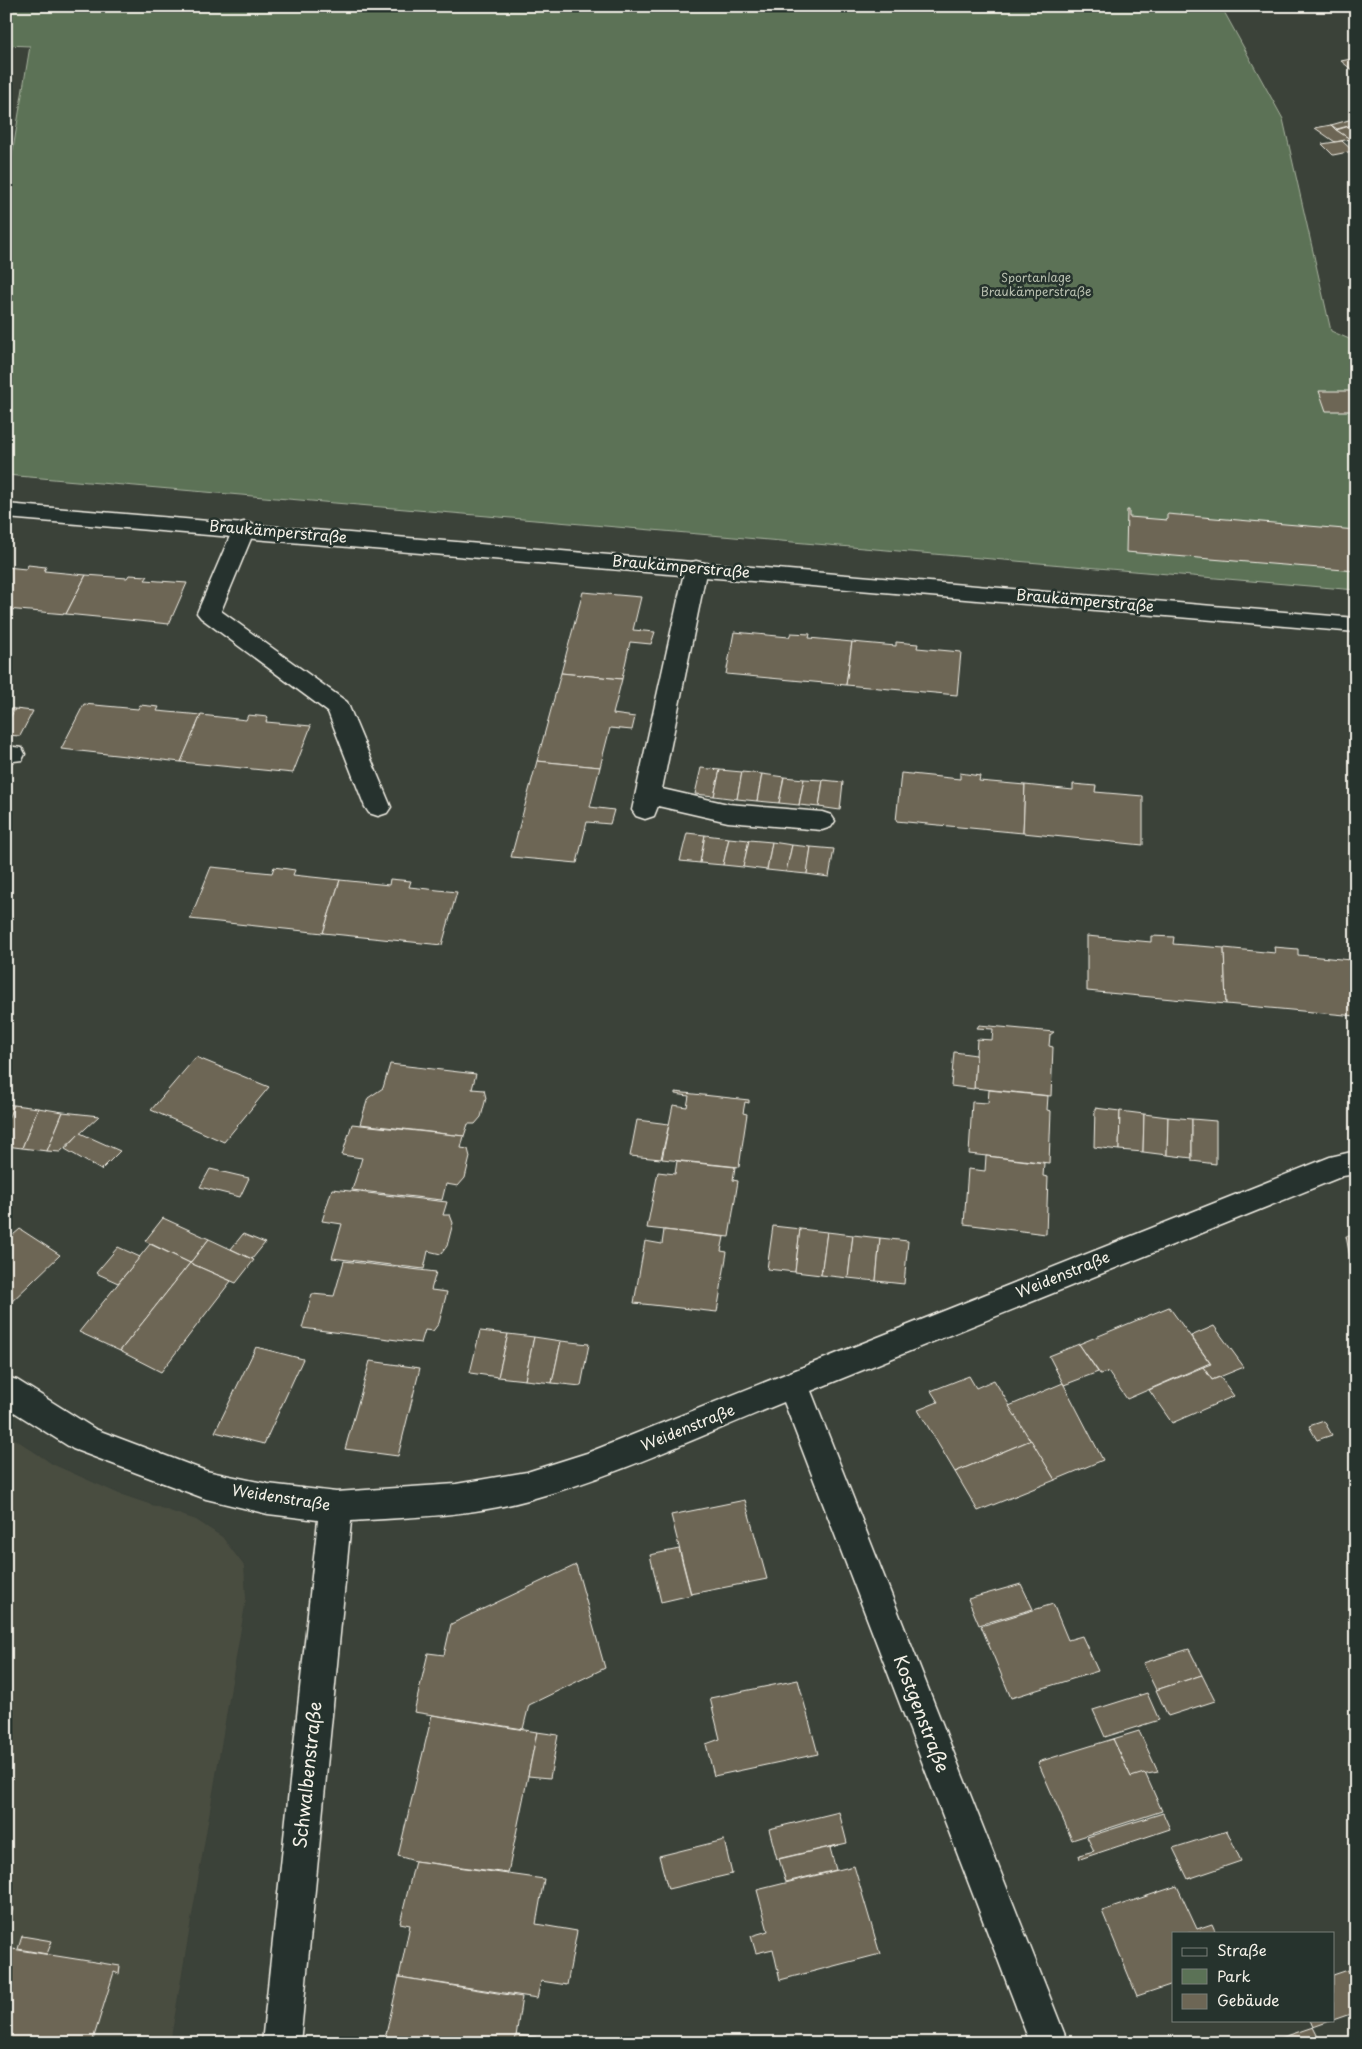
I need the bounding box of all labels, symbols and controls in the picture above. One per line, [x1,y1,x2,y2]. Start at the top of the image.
park label: Sportanlage Braukämperstraße [981,268,1091,300]
street label: Braukämperstraße [208,513,348,548]
street label: Braukämperstraße [611,548,751,583]
street label: Braukämperstraße [1015,582,1155,617]
street label: Weidenstraße [1012,1244,1113,1303]
street label: Weidenstraße [637,1397,738,1456]
street label: Weidenstraße [230,1477,332,1516]
street label: Kostgenstraße [888,1651,957,1776]
street label: Schwalbenstraße [285,1700,328,1850]
legend [1172,1932,1334,2022]
text: Straße [1217,1938,1267,1961]
text: Park [1217,1964,1251,1987]
text: Gebäude [1217,1988,1279,2011]

